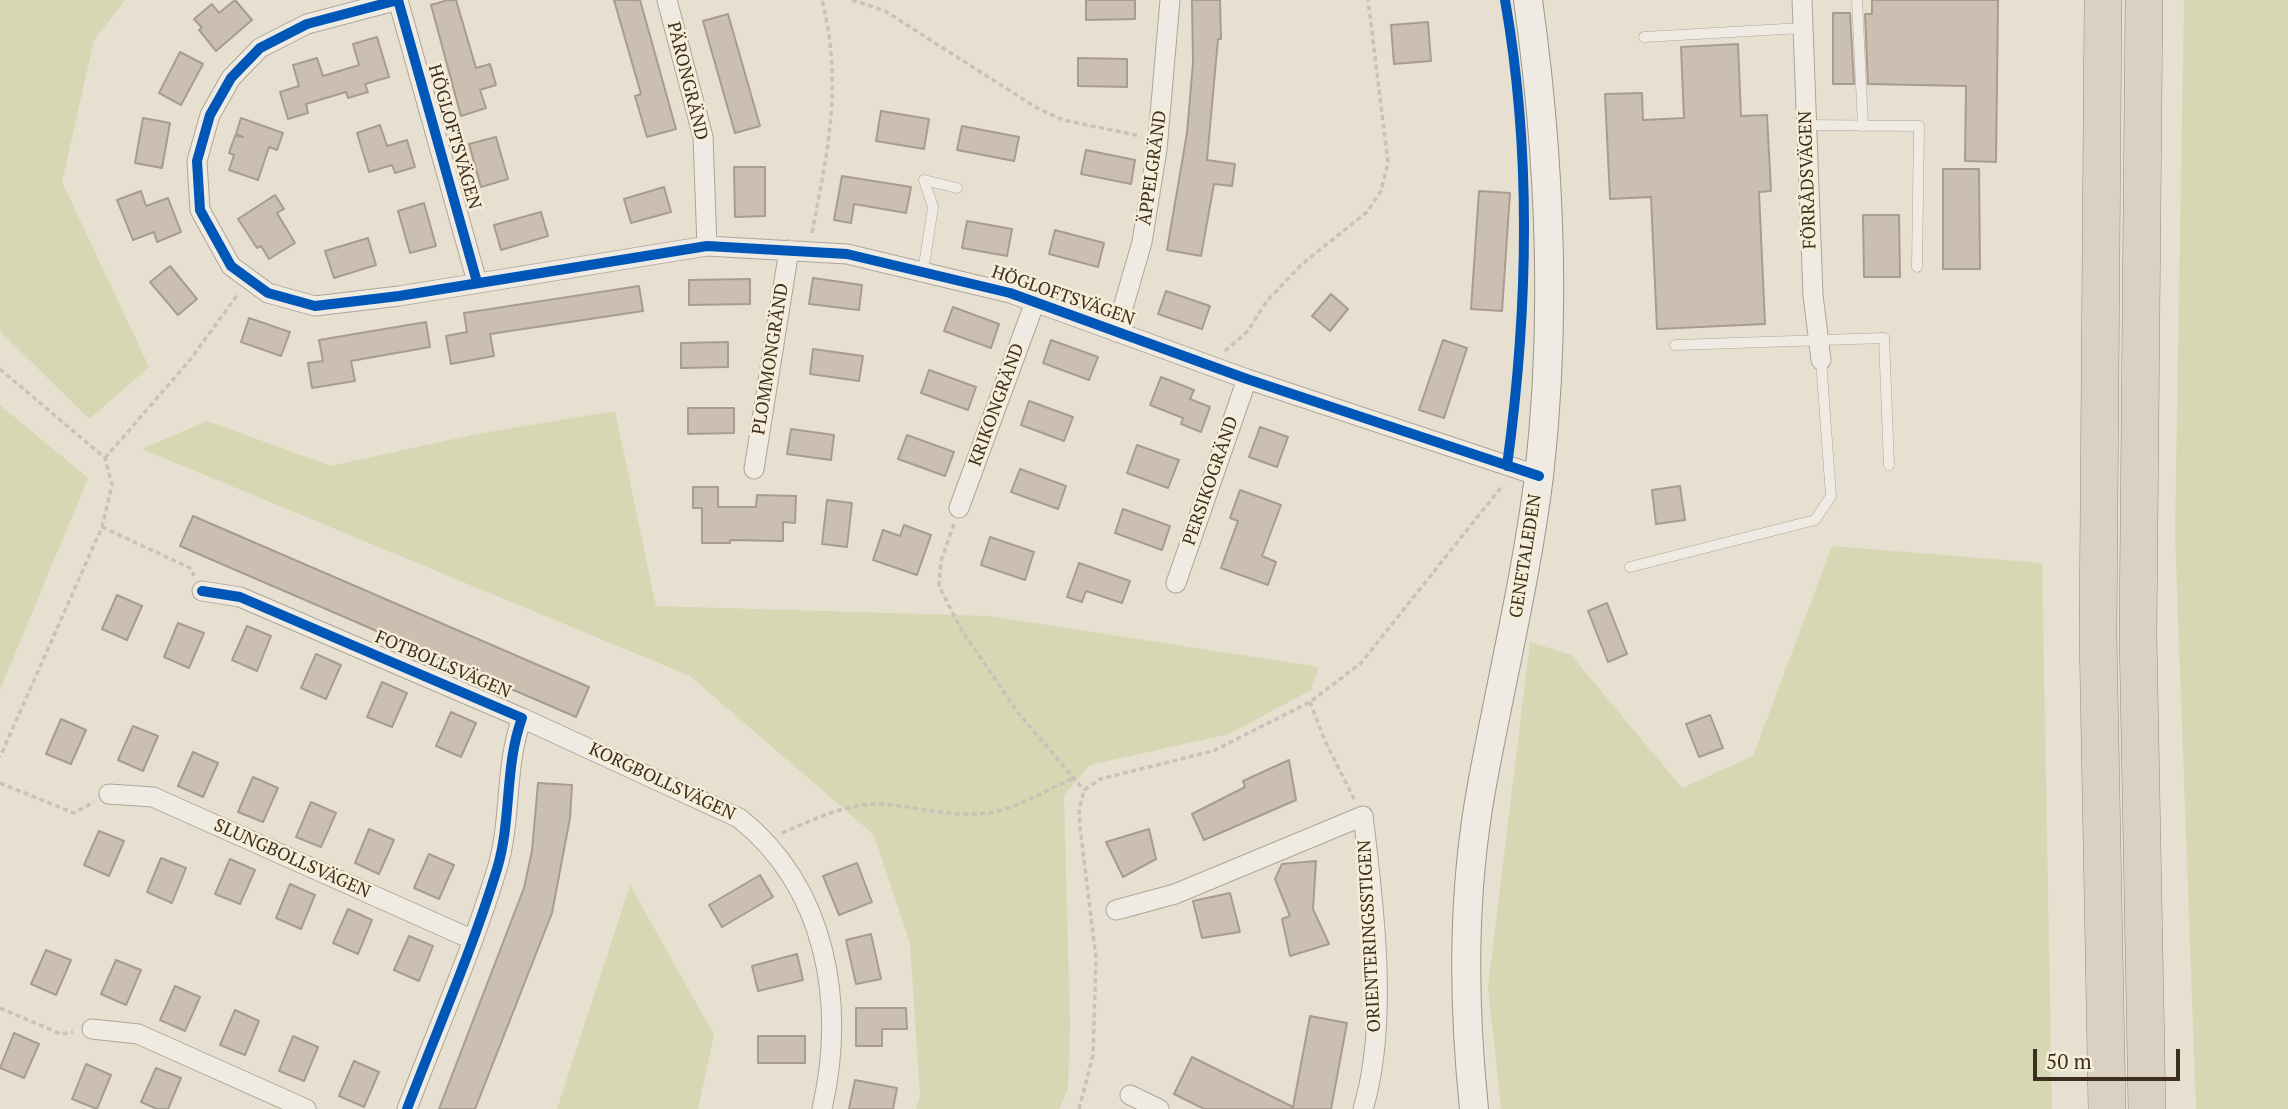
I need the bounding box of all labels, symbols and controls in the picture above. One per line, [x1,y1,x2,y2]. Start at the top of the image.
street label: PÄRONGRÄND [662,20,712,142]
street label: HÖGLOFTSVÄGEN [423,62,485,212]
street label: ÄPPELGRÄND [1134,109,1172,227]
street label: FÖRRÅDSVÄGEN [1795,110,1821,250]
street label: HÖGLOFTSVÄGEN [989,261,1137,331]
street label: PLOMMONGRÄND [748,282,794,436]
street label: KRIKONGRÄND [965,341,1029,469]
street label: PERSIKOGRÄND [1179,414,1243,548]
street label: GENETALEDEN [1506,492,1546,620]
street label: FOTBOLLSVÄGEN [372,627,514,703]
street label: KORGBOLLSVÄGEN [585,739,739,825]
street label: SLUNGBOLLSVÄGEN [211,815,373,903]
street label: ORIENTERINGSSTIGEN [1354,839,1386,1033]
scale bar [2036,1036,2183,1080]
text: 50 m [2046,1047,2092,1075]

